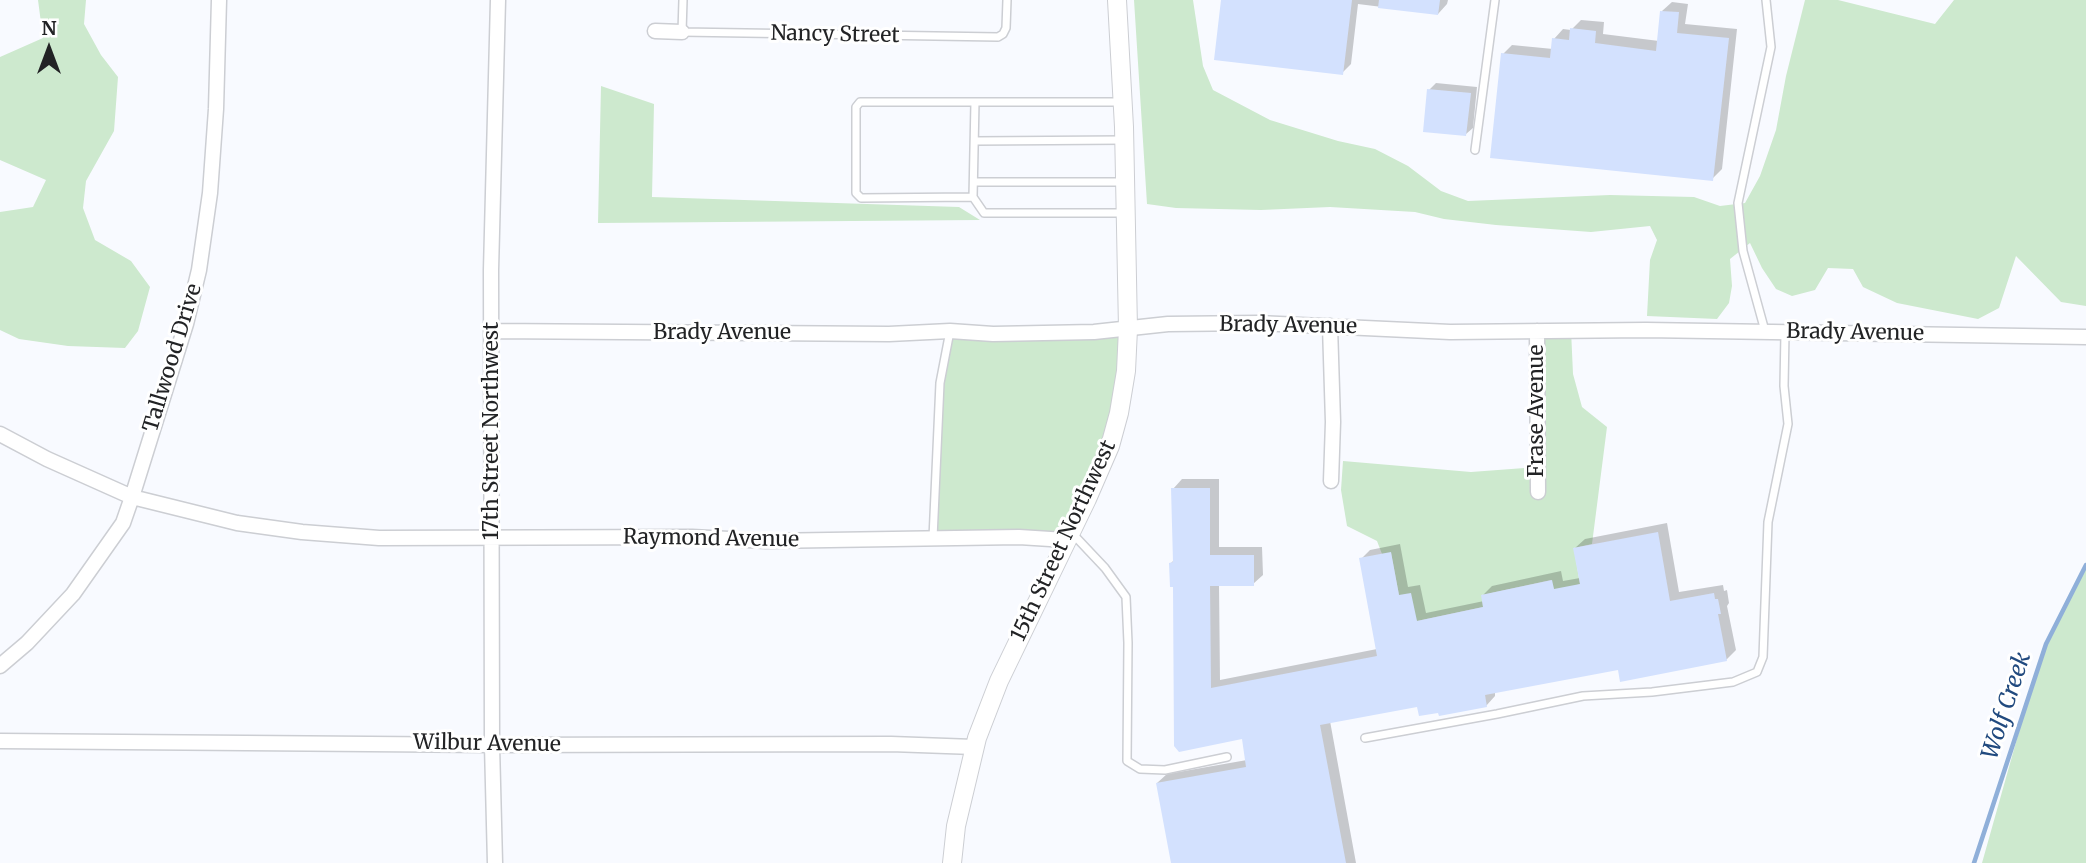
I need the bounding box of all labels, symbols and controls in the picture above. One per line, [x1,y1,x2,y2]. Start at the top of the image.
north arrow [14,14,84,84]
text: N [41,16,57,40]
street label: Nancy Street [770,21,900,49]
street label: Tallwood Drive [138,281,208,435]
street label: Brady Avenue [1219,312,1357,340]
street label: Brady Avenue [1786,319,1924,347]
street label: Brady Avenue [653,320,791,346]
street label: 17th Street Northwest [479,322,505,540]
street label: Frase Avenue [1524,345,1550,477]
street label: 15th Street Northwest [1006,436,1122,646]
street label: Raymond Avenue [623,525,799,553]
water label: Wolf Creek [1977,649,2037,763]
street label: Wilbur Avenue [413,730,561,758]

